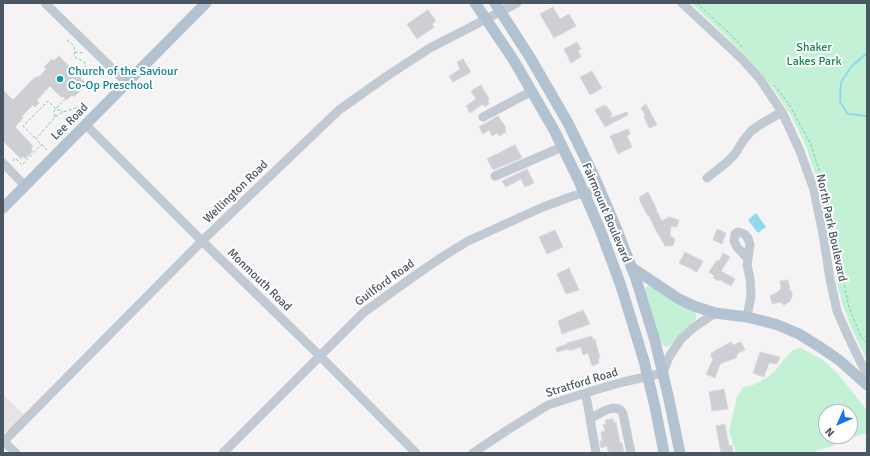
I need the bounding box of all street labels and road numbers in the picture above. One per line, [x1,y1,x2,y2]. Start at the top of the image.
street label: Lee Road [49,101,91,143]
street label: Wellington Road [201,158,271,226]
street label: Fairmount Boulevard [578,161,634,265]
street label: North Park Boulevard [813,173,849,283]
street label: Monmouth Road [224,246,294,314]
street label: Guilford Road [352,257,418,309]
street label: Stratford Road [544,365,620,401]

